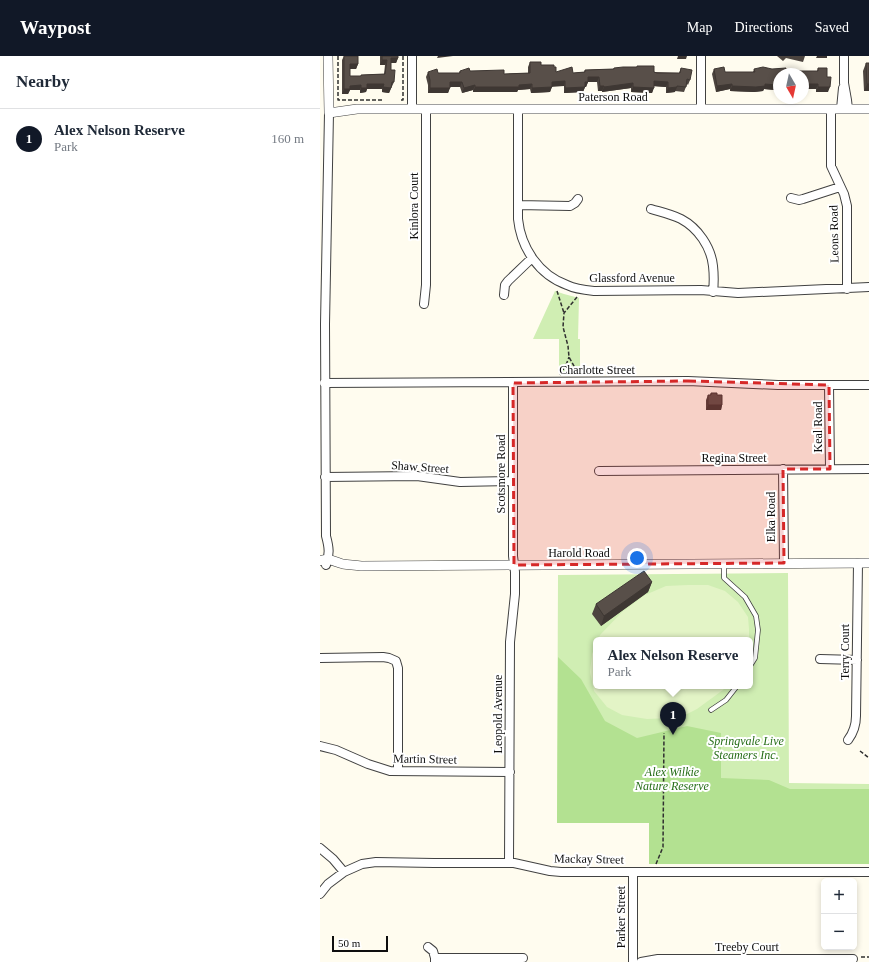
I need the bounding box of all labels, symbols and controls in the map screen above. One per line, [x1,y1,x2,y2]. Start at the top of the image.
text: Waypost [20,17,91,38]
text: Map [687,20,712,35]
text: Directions [734,20,793,35]
text: Saved [815,20,849,35]
north arrow [773,68,809,104]
text: Nearby [16,72,70,91]
street label: Paterson Road [578,90,648,104]
text: Alex Nelson Reserve [54,122,185,138]
text: 1 [26,131,32,146]
text: 160 m [271,131,304,146]
text: Park [54,139,78,154]
street label: Kinlora Court [407,172,421,240]
street label: Leons Road [826,205,842,263]
street label: Glassford Avenue [589,271,675,285]
street label: Charlotte Street [559,363,635,377]
street label: Keal Road [811,402,825,452]
street label: Scotsmore Road [494,435,508,514]
street label: Regina Street [702,451,767,465]
street label: Shaw Street [391,458,450,476]
street label: Elka Road [764,492,778,542]
street label: Harold Road [548,546,610,560]
your location [627,548,647,568]
street label: Terry Court [838,623,852,680]
popup [593,637,753,689]
text: Alex Nelson Reserve [608,647,738,663]
text: Park [608,664,631,679]
street label: Leopold Avenue [491,675,505,753]
pin: 1 [660,702,686,735]
park label: Springvale Live Steamers Inc. [708,734,784,762]
street label: Martin Street [393,751,458,767]
park label: Alex Wilkie Nature Reserve [634,765,710,793]
street label: Mackay Street [554,851,625,867]
map controls [821,878,857,950]
button: + [821,878,857,914]
street label: Parker Street [614,885,628,948]
button: − [821,914,857,950]
scale bar [332,934,388,953]
text: 50 m [338,937,360,949]
street label: Treeby Court [715,940,780,954]

